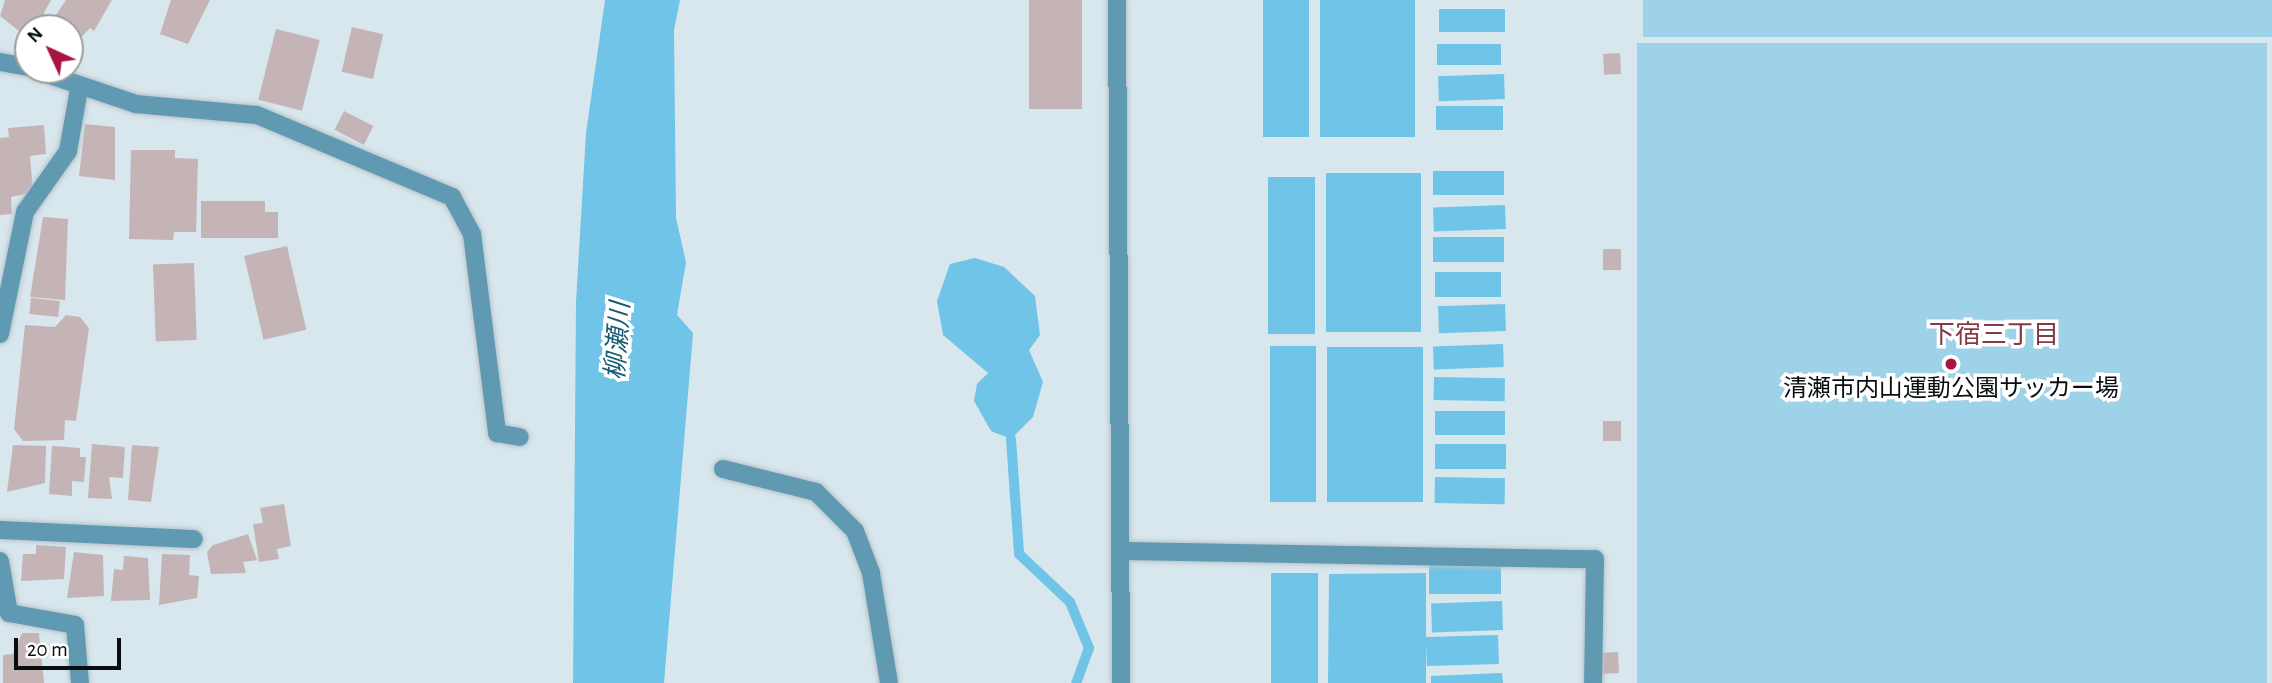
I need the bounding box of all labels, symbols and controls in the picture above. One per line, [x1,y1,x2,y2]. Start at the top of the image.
north arrow [14,14,84,84]
text: N [24,24,47,47]
water label: 柳瀬川 [601,301,637,381]
district label: 下宿三丁目 [1929,320,2059,352]
marker: 清瀬市内山運動公園サッカー場 [1943,356,1959,372]
place label: 清瀬市内山運動公園サッカー場 [1783,376,2119,404]
scale bar [18,624,124,668]
text: 20 m [27,639,68,660]

